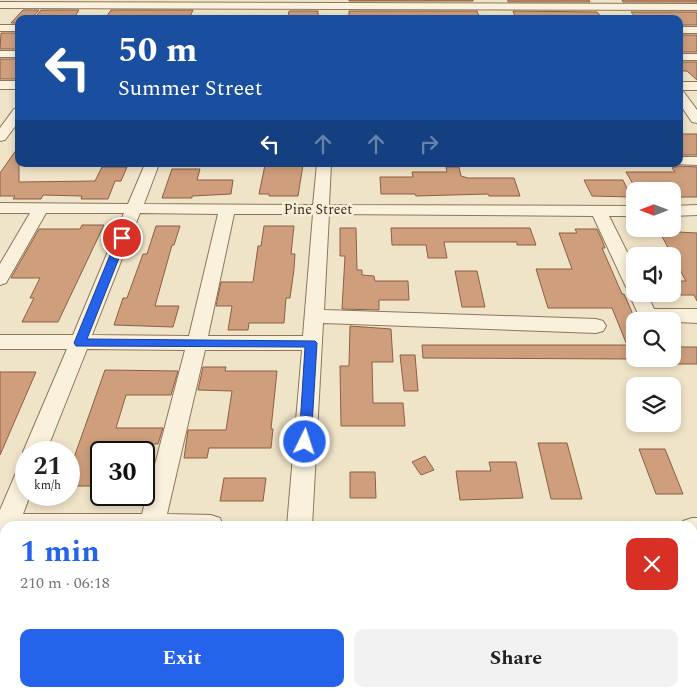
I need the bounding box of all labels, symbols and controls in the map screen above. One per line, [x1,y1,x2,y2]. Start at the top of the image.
text: 50 m [118,24,198,77]
icon: left [35,35,100,100]
text: Summer Street [118,72,262,105]
icon: left [256,130,284,158]
icon: ahead [309,130,337,158]
icon: ahead [362,130,390,158]
icon: right [415,130,443,158]
north arrow [626,182,681,238]
map controls [626,182,681,432]
street label: Pine Street [284,199,352,220]
pin [101,217,143,259]
icon: arrive [108,224,136,252]
button: sound [626,247,681,302]
button: search [626,312,681,367]
button: layers [626,377,681,432]
position arrow [278,415,330,467]
speed limit sign: 30 [90,441,155,506]
text: 21 [33,448,62,486]
text: km/h [34,476,61,495]
text: 1 min [20,529,100,575]
button: close [626,538,678,590]
text: 210 m · 06:18 [20,571,110,595]
button: Exit [20,629,344,687]
button: Share [354,629,678,687]

